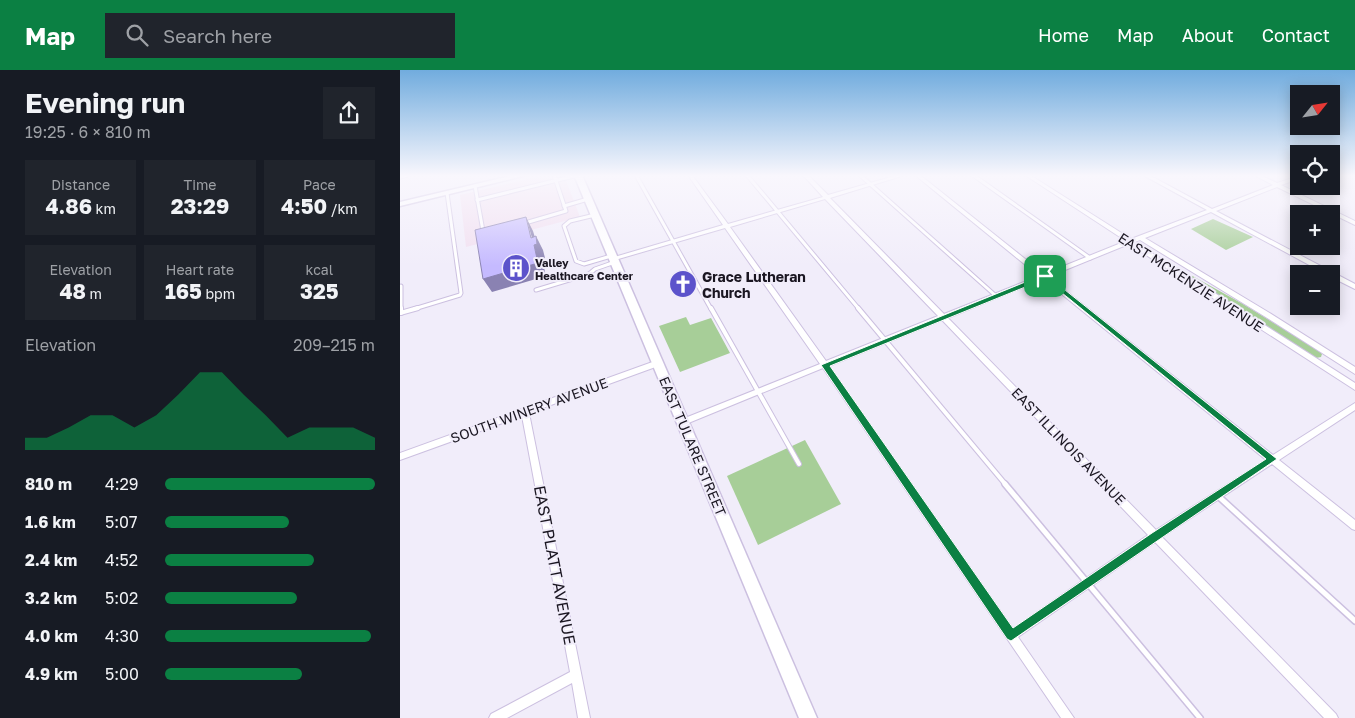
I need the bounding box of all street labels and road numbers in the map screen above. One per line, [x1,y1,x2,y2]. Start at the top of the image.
street label: EAST MCKENZIE AVENUE [1115,229,1267,335]
street label: SOUTH WINERY AVENUE [448,374,610,446]
street label: EAST TULARE STREET [656,374,730,519]
street label: EAST ILLINOIS AVENUE [1008,384,1130,508]
street label: EAST PLATT AVENUE [530,484,580,646]

